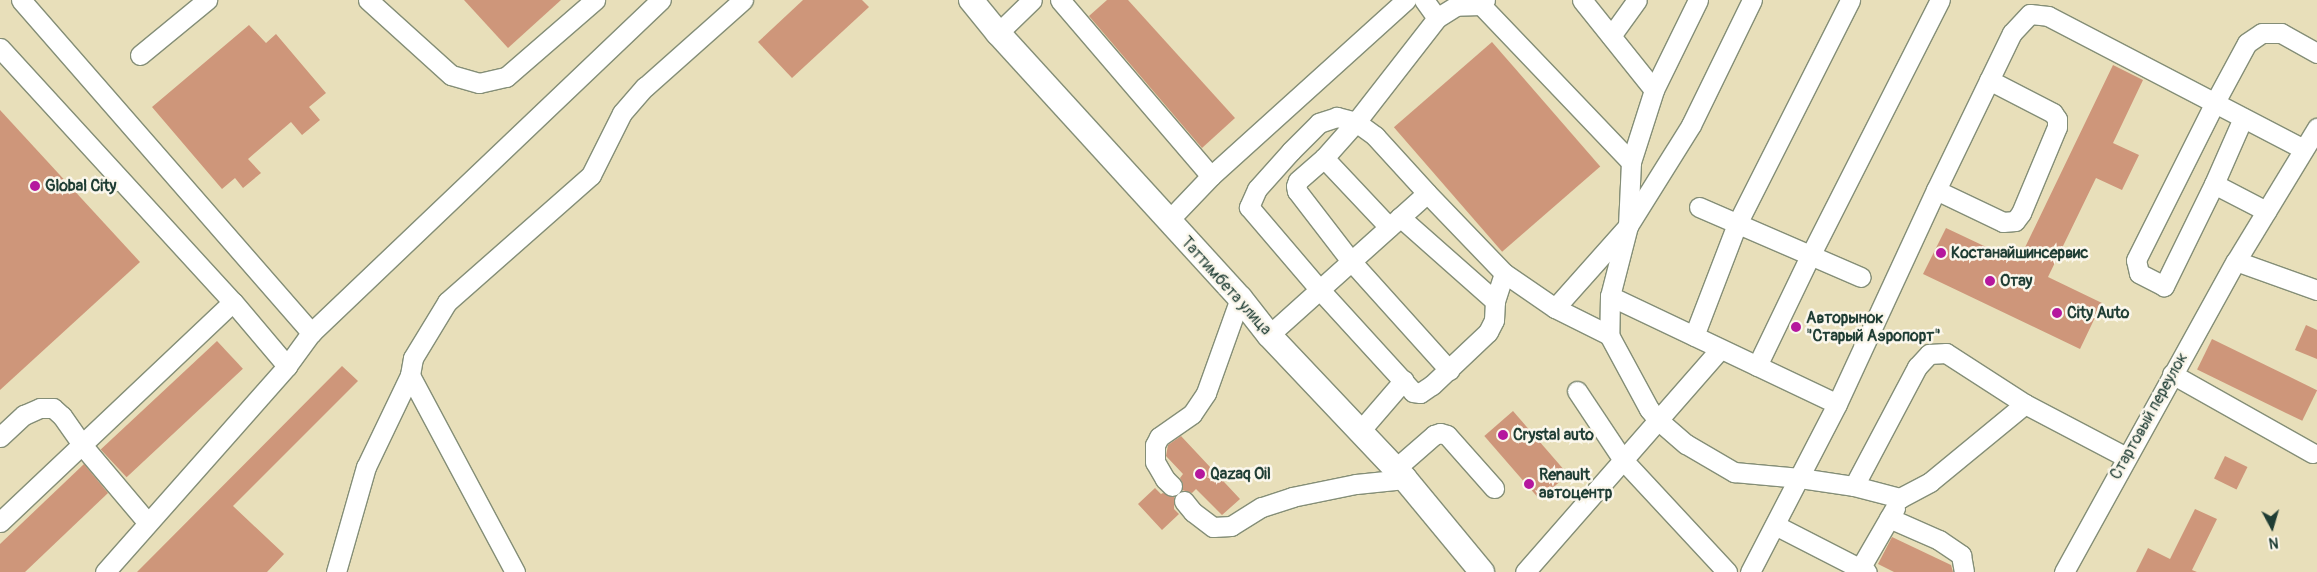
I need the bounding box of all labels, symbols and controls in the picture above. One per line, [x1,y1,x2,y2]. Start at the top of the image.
place label: Global City [45,176,116,196]
marker: Global City [29,180,41,192]
street label: Таттимбета улица [1177,233,1275,339]
place label: Костанайшинсервис [1951,243,2088,263]
marker: Костанайшинсервис [1935,247,1947,259]
place label: Отау [2000,271,2032,291]
marker: Отау [1984,275,1996,287]
place label: City Auto [2067,303,2129,323]
marker: City Auto [2051,307,2063,319]
place label: Авторынок "Старый Аэропорт" [1806,308,1941,346]
marker: Авторынок "Старый Аэропорт" [1790,321,1802,333]
street label: Стартовый переулок [2106,349,2192,483]
place label: Crystal auto [1513,425,1594,445]
marker: Crystal auto [1497,429,1509,441]
place label: Qazaq Oil [1210,464,1271,484]
place label: Renault автоцентр [1539,465,1612,503]
marker: Qazaq Oil [1194,468,1206,480]
marker: Renault автоцентр [1523,478,1535,490]
north arrow [2247,502,2297,552]
text: N [2268,533,2279,551]

